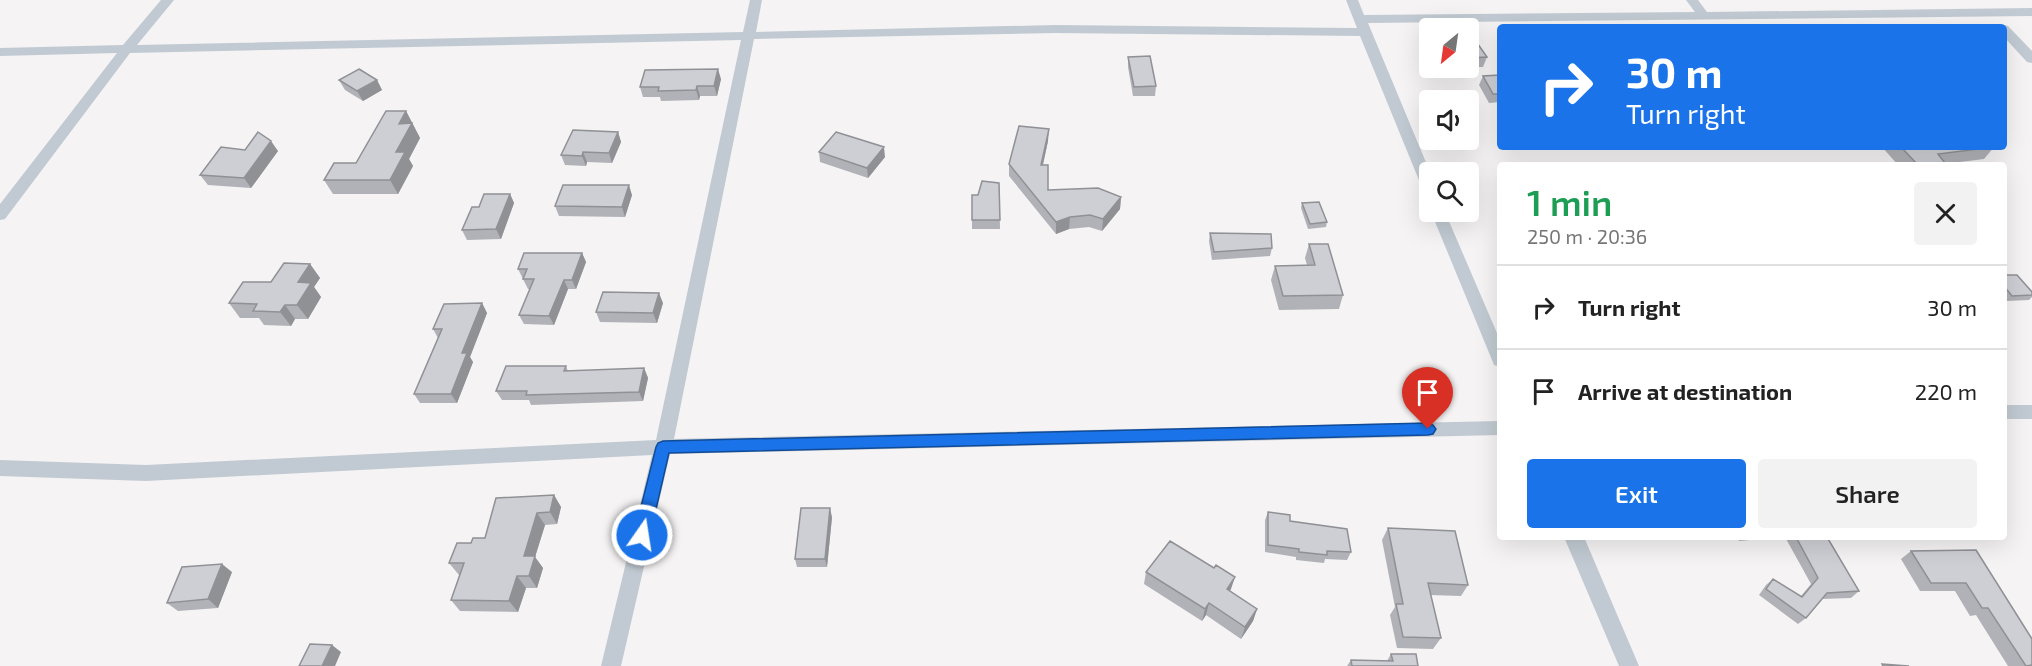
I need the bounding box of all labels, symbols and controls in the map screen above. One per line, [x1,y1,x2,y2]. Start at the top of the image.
north arrow [1419,18,1479,78]
map controls [1419,18,1479,222]
text: 30 m [1626,46,1722,96]
icon: right [1527,48,1605,126]
button: sound [1419,90,1479,150]
text: Turn right [1626,97,1746,129]
button: search [1419,162,1479,222]
text: 1 min [1527,180,1612,223]
button: close [1914,182,1977,245]
text: 250 m · 20:36 [1527,224,1647,248]
icon: right [1527,291,1560,324]
text: Turn right [1578,294,1680,320]
text: 30 m [1927,294,1977,320]
pin [1402,367,1453,429]
icon: arrive [1527,375,1560,408]
icon: arrive [1411,376,1444,409]
text: Arrive at destination [1578,378,1792,404]
text: 220 m [1915,378,1977,404]
button: Exit [1527,459,1746,528]
button: Share [1758,459,1977,528]
position arrow [610,503,674,567]

